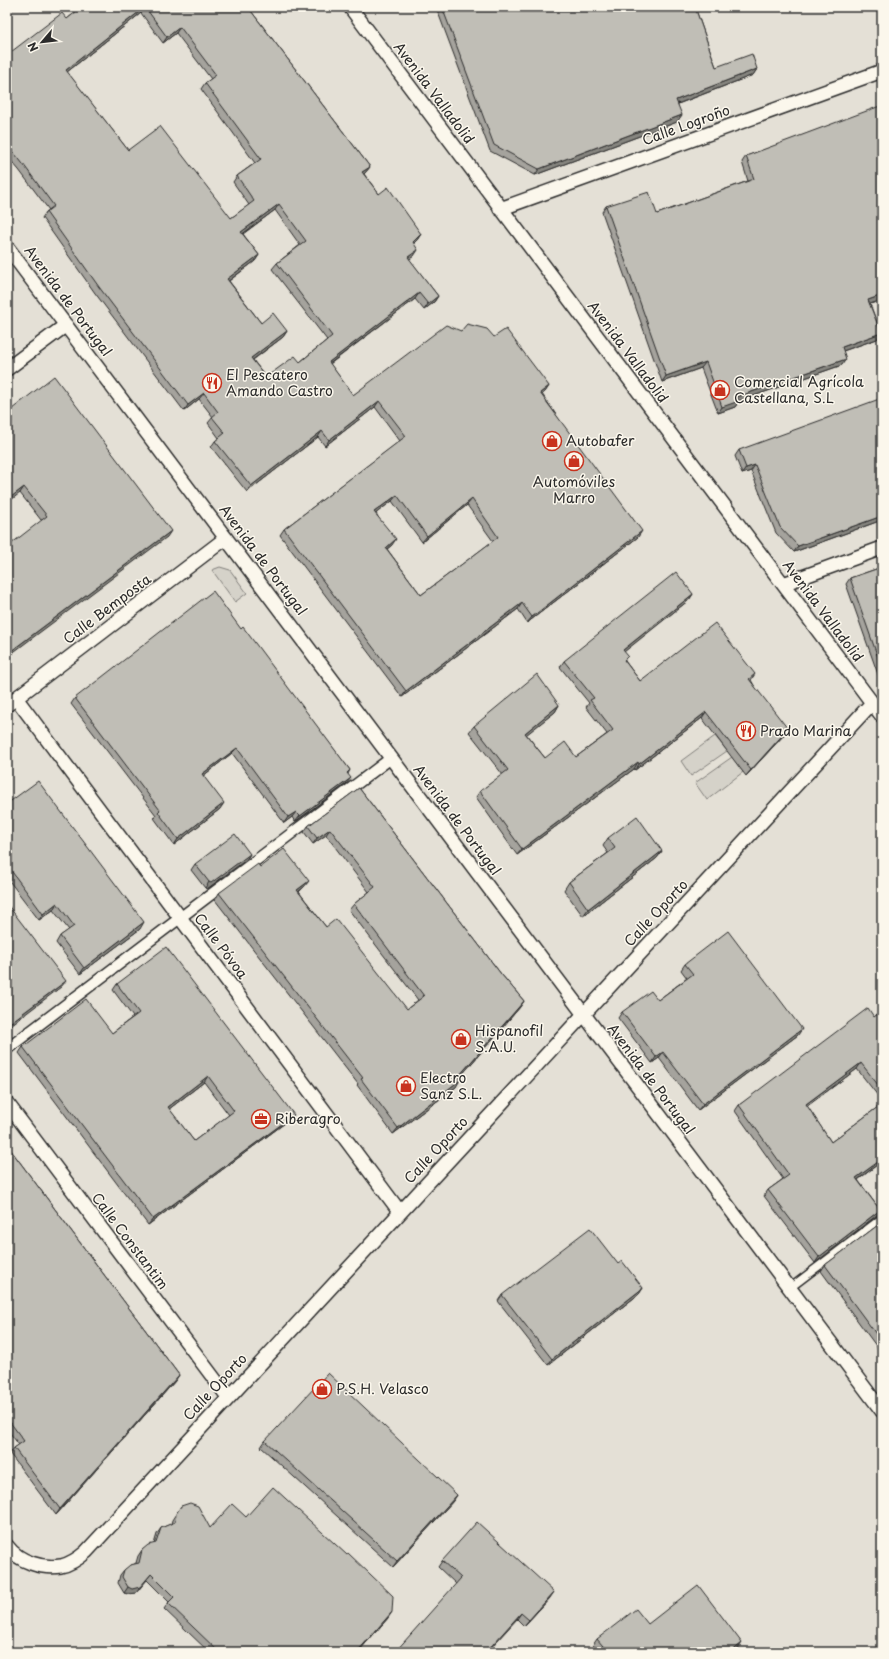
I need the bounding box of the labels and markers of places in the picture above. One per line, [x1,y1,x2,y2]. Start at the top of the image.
place label: El Pescatero Amando Castro [226,364,333,401]
place label: Comercial Agrícola Castellana, S.L [734,371,864,408]
restaurant icon: El Pescatero Amando Castro [201,372,223,394]
shop icon: Comercial Agrícola Castellana, S.L [709,379,731,401]
shop icon: Autobafer [541,430,563,452]
place label: Autobafer [566,430,635,451]
shop icon: Automóviles Marro [563,450,585,472]
place label: Automóviles Marro [533,471,615,508]
restaurant icon: Prado Marina [735,720,757,742]
place label: Prado Marina [760,720,852,741]
place label: Hispanofil S.A.U. [475,1020,543,1057]
shop icon: Hispanofil S.A.U. [450,1028,472,1050]
place label: Electro Sanz S.L. [420,1067,482,1104]
shop icon: Electro Sanz S.L. [395,1075,417,1097]
office icon: Riberagro [250,1108,272,1130]
place label: Riberagro [275,1108,341,1129]
shop icon: P.S.H. Velasco [311,1378,333,1400]
place label: P.S.H. Velasco [336,1378,429,1399]

